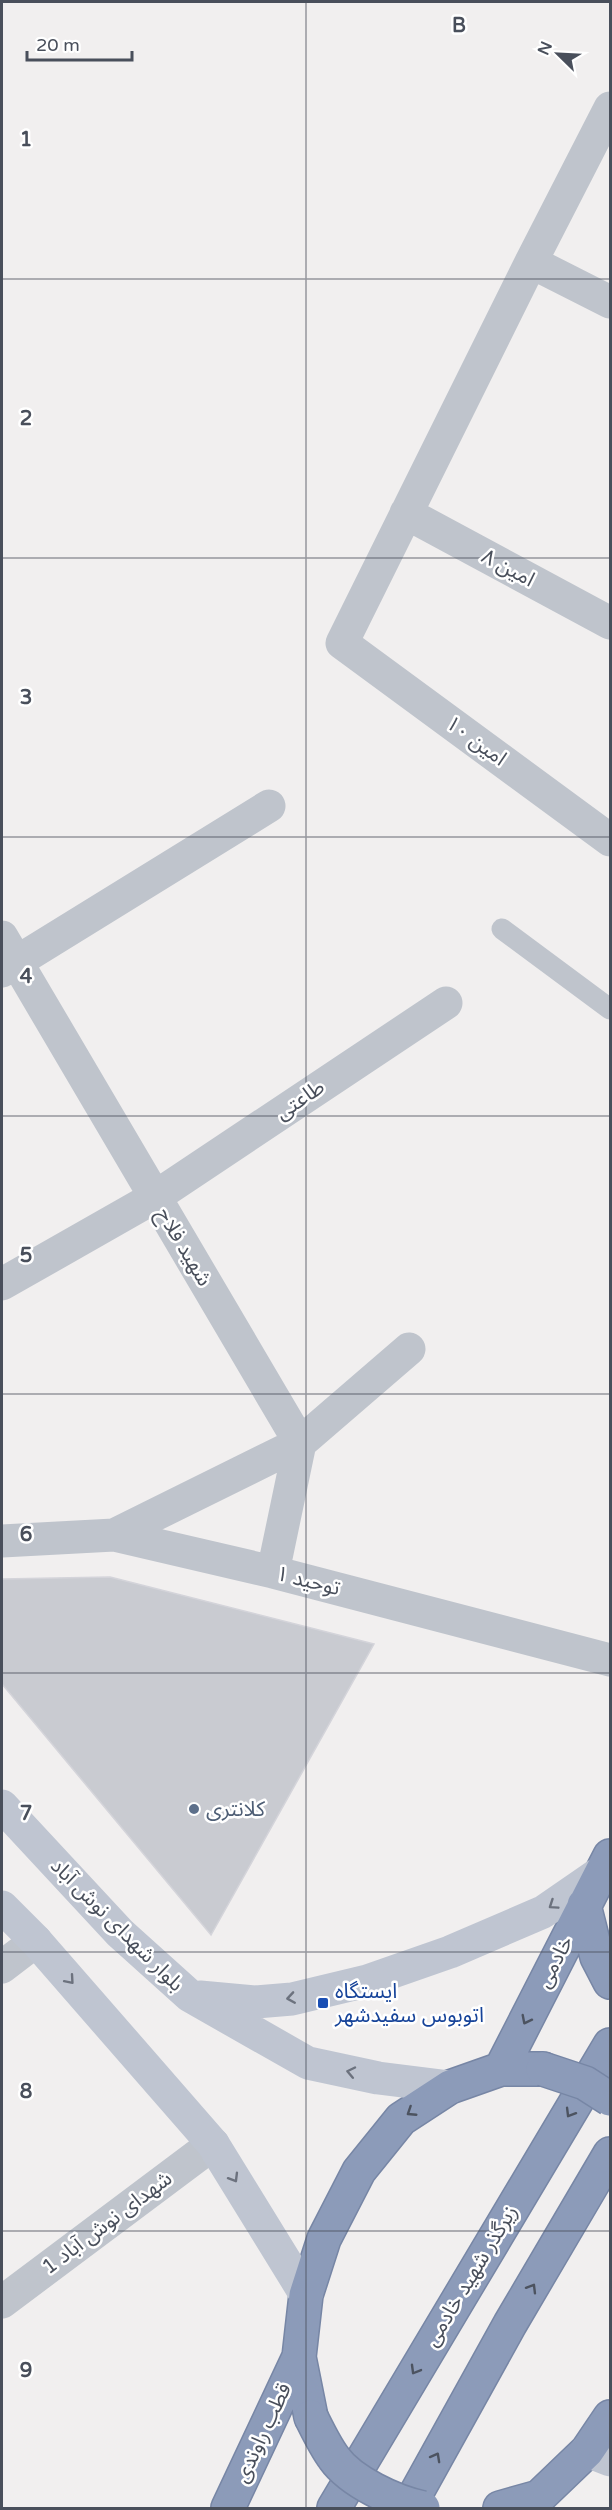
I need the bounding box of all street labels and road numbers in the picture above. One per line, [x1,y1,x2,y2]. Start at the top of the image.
street label: امین ۸ [477,544,539,592]
street label: امین ۱۰ [441,711,511,771]
street label: طاعتی [271,1074,329,1126]
street label: شهید فلاح [149,1203,217,1292]
street label: توحید ۱ [273,1561,343,1601]
street label: بلوار شهدای نوش آباد [45,1853,189,1997]
street label: خادمی [531,1932,579,1992]
street label: شهدای نوش آباد 1 [37,2166,177,2280]
street label: زیرگذر شهید خادمی [419,2201,523,2351]
street label: قطب راوندی [229,2379,297,2487]

